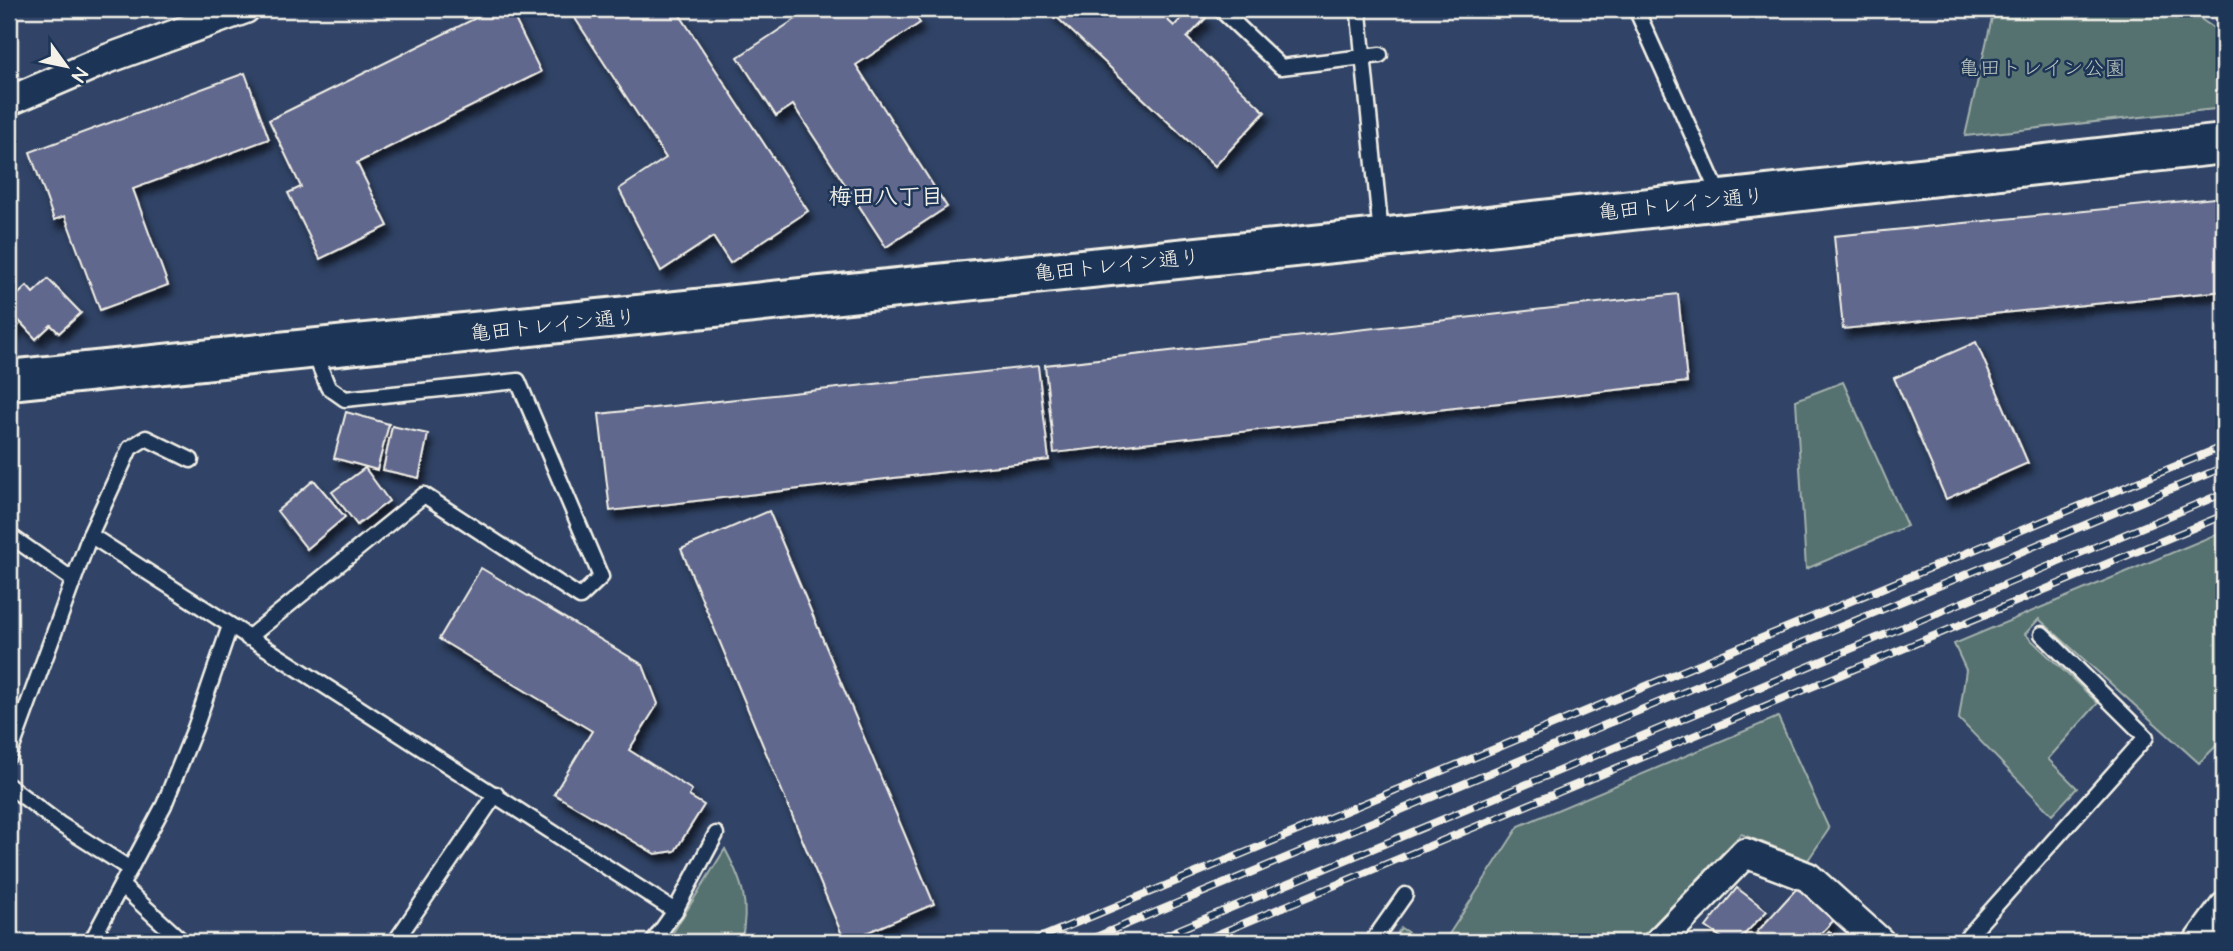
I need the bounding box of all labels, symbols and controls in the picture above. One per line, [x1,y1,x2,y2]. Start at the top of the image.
north arrow [32,32,102,102]
park label: 亀田トレイン公園 [1958,54,2126,83]
text: N [64,62,94,87]
district label: 梅田八丁目 [829,181,944,213]
street label: 亀田トレイン通り [1596,181,1766,228]
street label: 亀田トレイン通り [1032,242,1202,289]
street label: 亀田トレイン通り [468,302,638,349]

